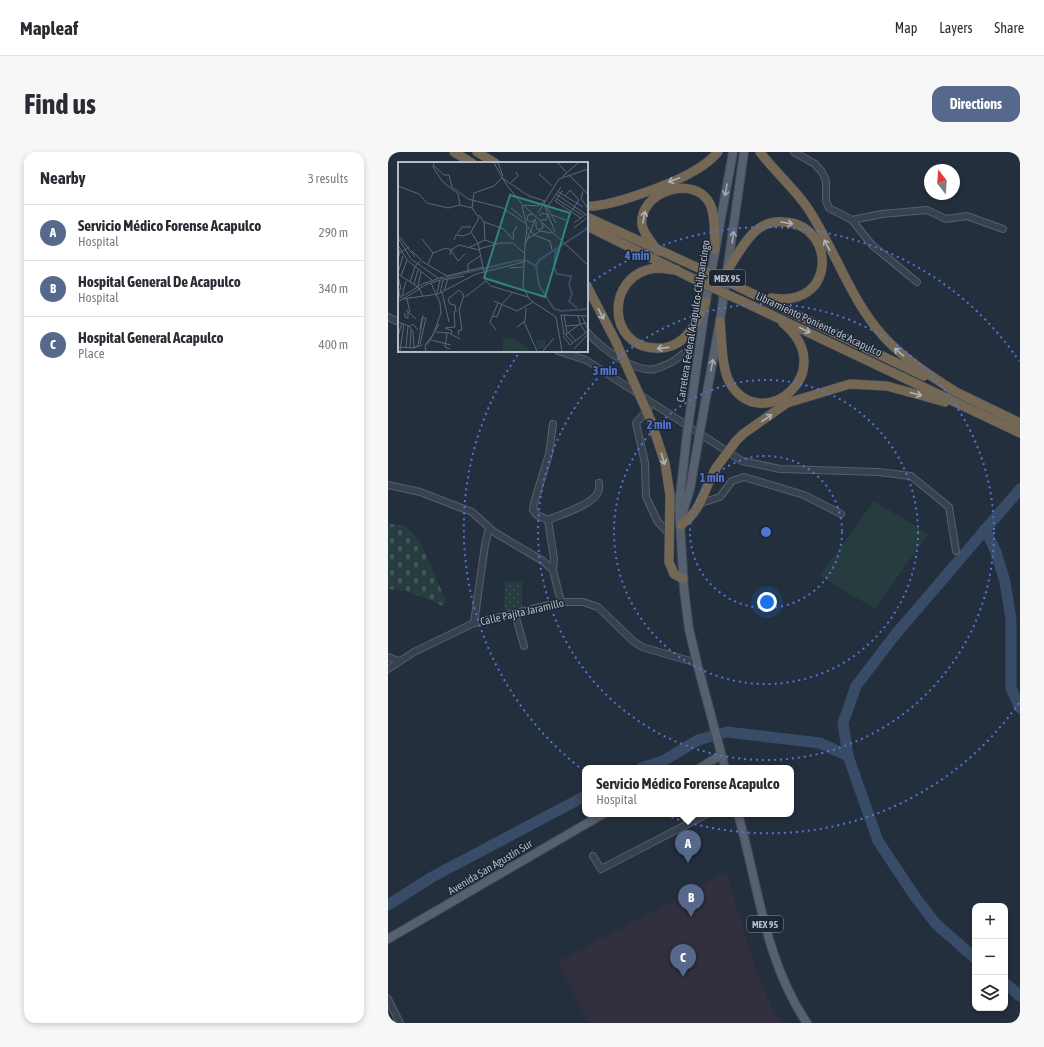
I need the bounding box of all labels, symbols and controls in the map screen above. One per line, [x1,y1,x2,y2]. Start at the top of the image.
text: Mapleaf [20,17,78,39]
text: Map [895,20,917,36]
text: Layers [939,20,972,36]
text: Share [994,20,1024,36]
button: Directions [932,86,1020,122]
text: Find us [24,88,96,120]
inset map [398,162,588,352]
north arrow [924,164,960,200]
text: Nearby [40,168,86,188]
text: 3 results [308,171,348,186]
one-way arrow [669,177,681,185]
one-way arrow [721,183,729,196]
one-way arrow [640,211,648,224]
text: Servicio Médico Forense Acapulco [78,217,261,234]
one-way arrow [781,219,794,227]
text: A [50,225,56,240]
text: 290 m [319,225,348,240]
one-way arrow [729,230,737,243]
text: Hospital [78,234,119,249]
street label: Carretera Federal Acapulco-Chilpancingo [674,239,712,403]
one-way arrow [823,239,831,251]
text: 4 min [624,249,649,263]
road number: MEX 95 [709,270,745,286]
text: Hospital General De Acapulco [78,273,241,290]
text: B [50,281,56,296]
text: 340 m [319,281,348,296]
street label: Libramiento Poniente de Acapulco [754,289,884,359]
text: Hospital [78,290,119,305]
one-way arrow [598,308,606,320]
one-way arrow [798,327,810,334]
text: Hospital General Acapulco [78,329,224,346]
text: C [50,337,56,352]
text: 400 m [319,337,348,352]
one-way arrow [657,344,670,351]
text: Place [78,346,105,361]
one-way arrow [894,347,905,356]
one-way arrow [708,359,716,372]
text: 3 min [593,364,617,378]
one-way arrow [910,391,923,398]
one-way arrow [761,414,772,422]
text: 2 min [647,418,671,432]
one-way arrow [660,452,667,465]
text: 1 min [700,471,724,485]
centre of rings [759,525,773,539]
your location [757,592,777,612]
street label: Calle Pajita Jaramillo [479,597,565,627]
popup [582,765,794,817]
text: Servicio Médico Forense Acapulco [596,775,780,792]
text: Hospital [596,792,637,807]
pin: A [675,830,701,863]
street label: Avenida San Agustín Sur [446,837,535,897]
pin: B [678,884,704,917]
map controls [972,903,1008,1011]
button: + [972,903,1008,939]
road number: MEX 95 [747,916,783,932]
button: − [972,939,1008,975]
pin: C [670,944,696,977]
button: layers [972,975,1008,1011]

